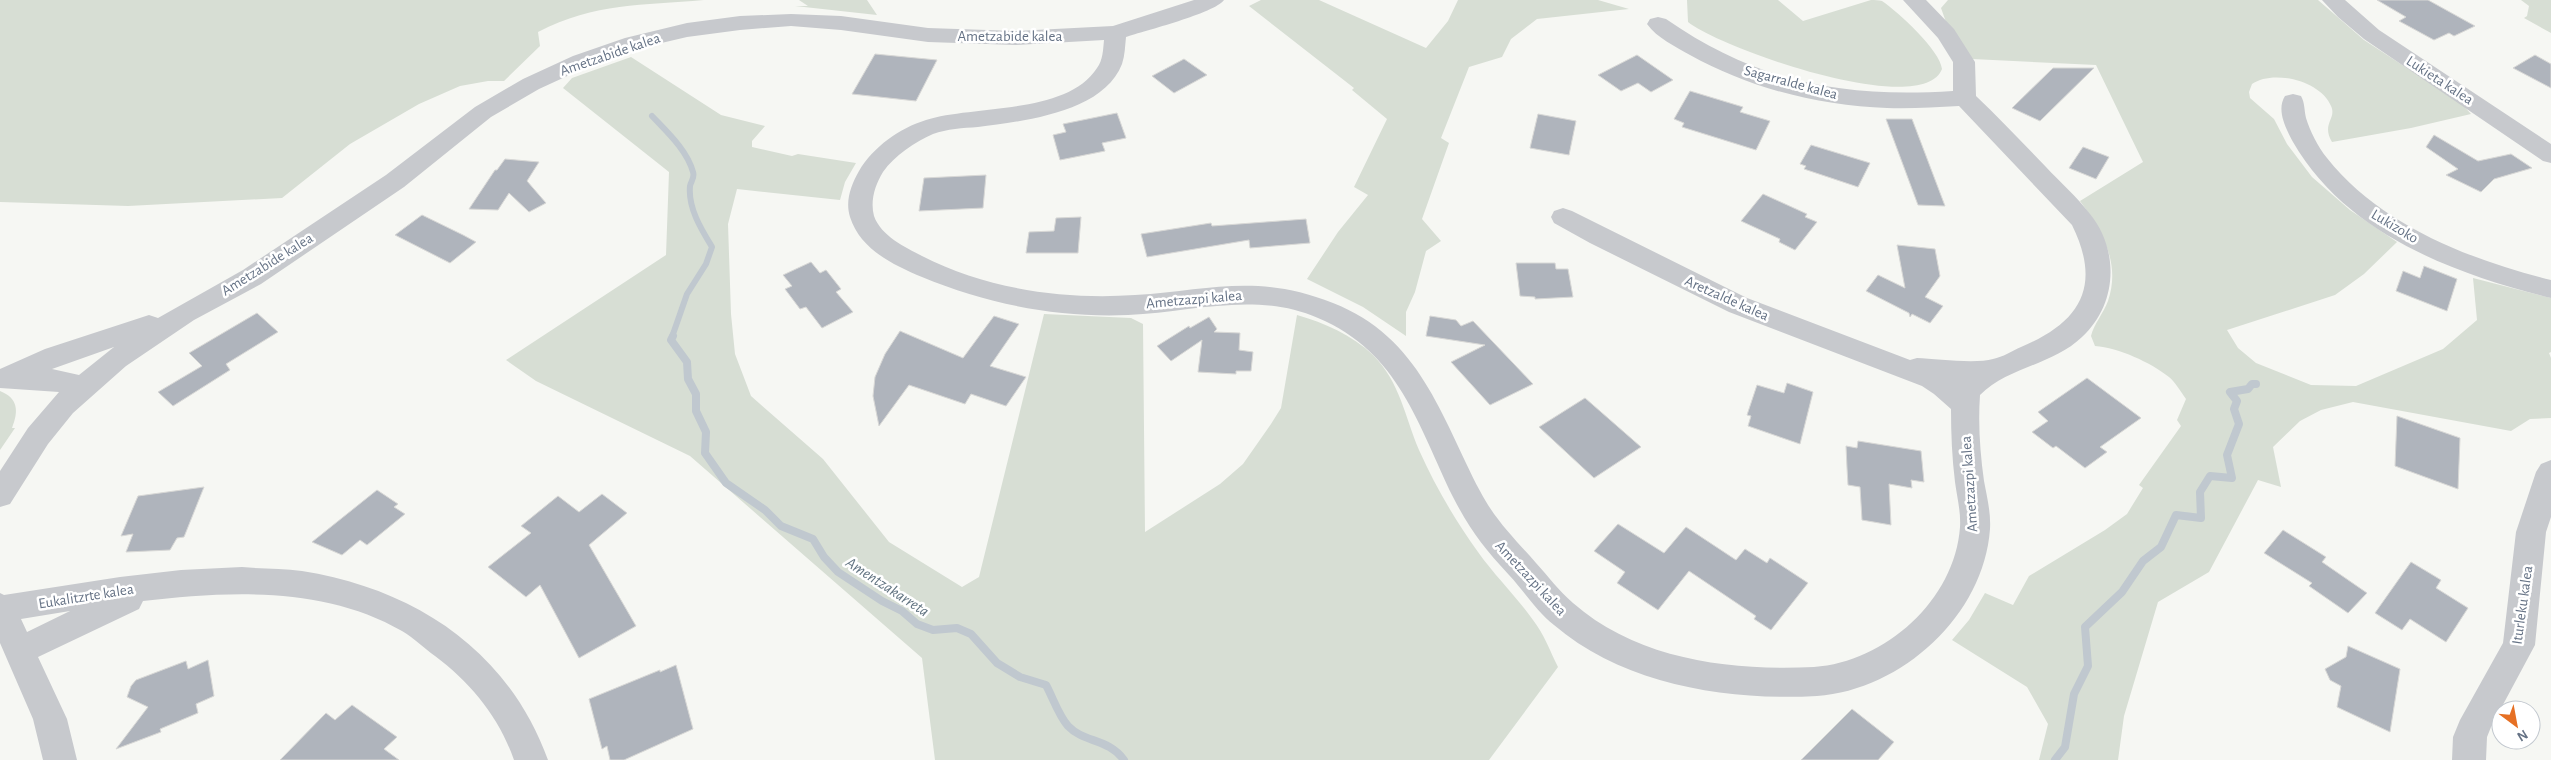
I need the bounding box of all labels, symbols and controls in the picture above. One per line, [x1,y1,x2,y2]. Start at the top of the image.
street label: Ametzabide kalea [958,29,1062,44]
street label: Ametzabide kalea [558,30,662,79]
street label: Lukieta kalea [2404,53,2476,108]
street label: Sagarralde kalea [1743,63,1839,102]
street label: Lukizoko [2369,207,2421,246]
street label: Ametzabide kalea [219,230,316,299]
street label: Aretzalde kalea [1683,273,1771,324]
street label: Ametzazpi kalea [1145,288,1243,311]
street label: Ametzazpi kalea [1959,435,1980,533]
street label: Ametzazpi kalea [1492,538,1569,619]
water label: Amentzakarreta [842,554,932,620]
street label: Iturleku kalea [2510,565,2535,646]
street label: Eukalitzrte kalea [37,582,135,611]
north arrow [2491,700,2541,750]
text: N [2515,727,2530,744]

